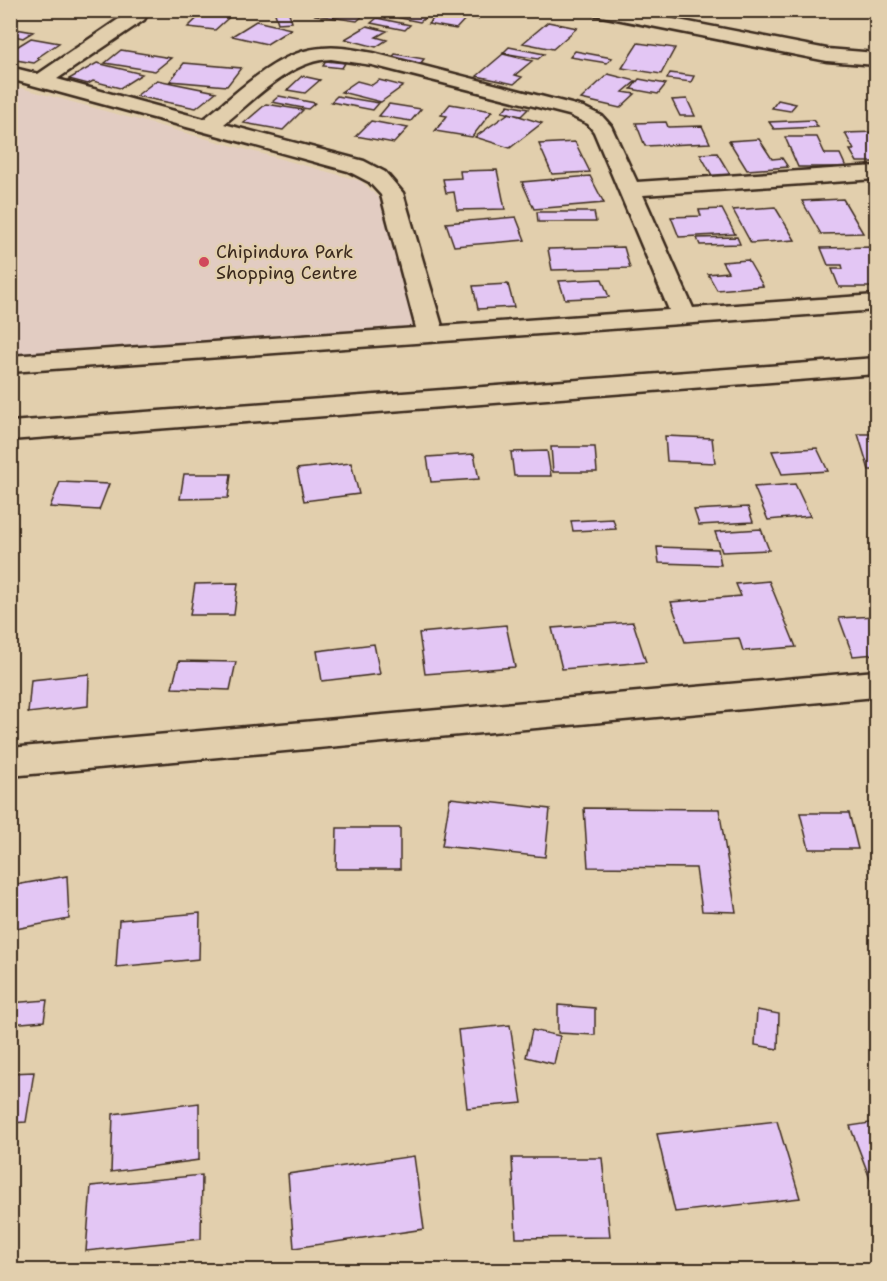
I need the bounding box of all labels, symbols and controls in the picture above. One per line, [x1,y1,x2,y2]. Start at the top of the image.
place label: Chipindura Park Shopping Centre [216,240,358,285]
marker: Chipindura Park Shopping Centre [197,255,211,269]

